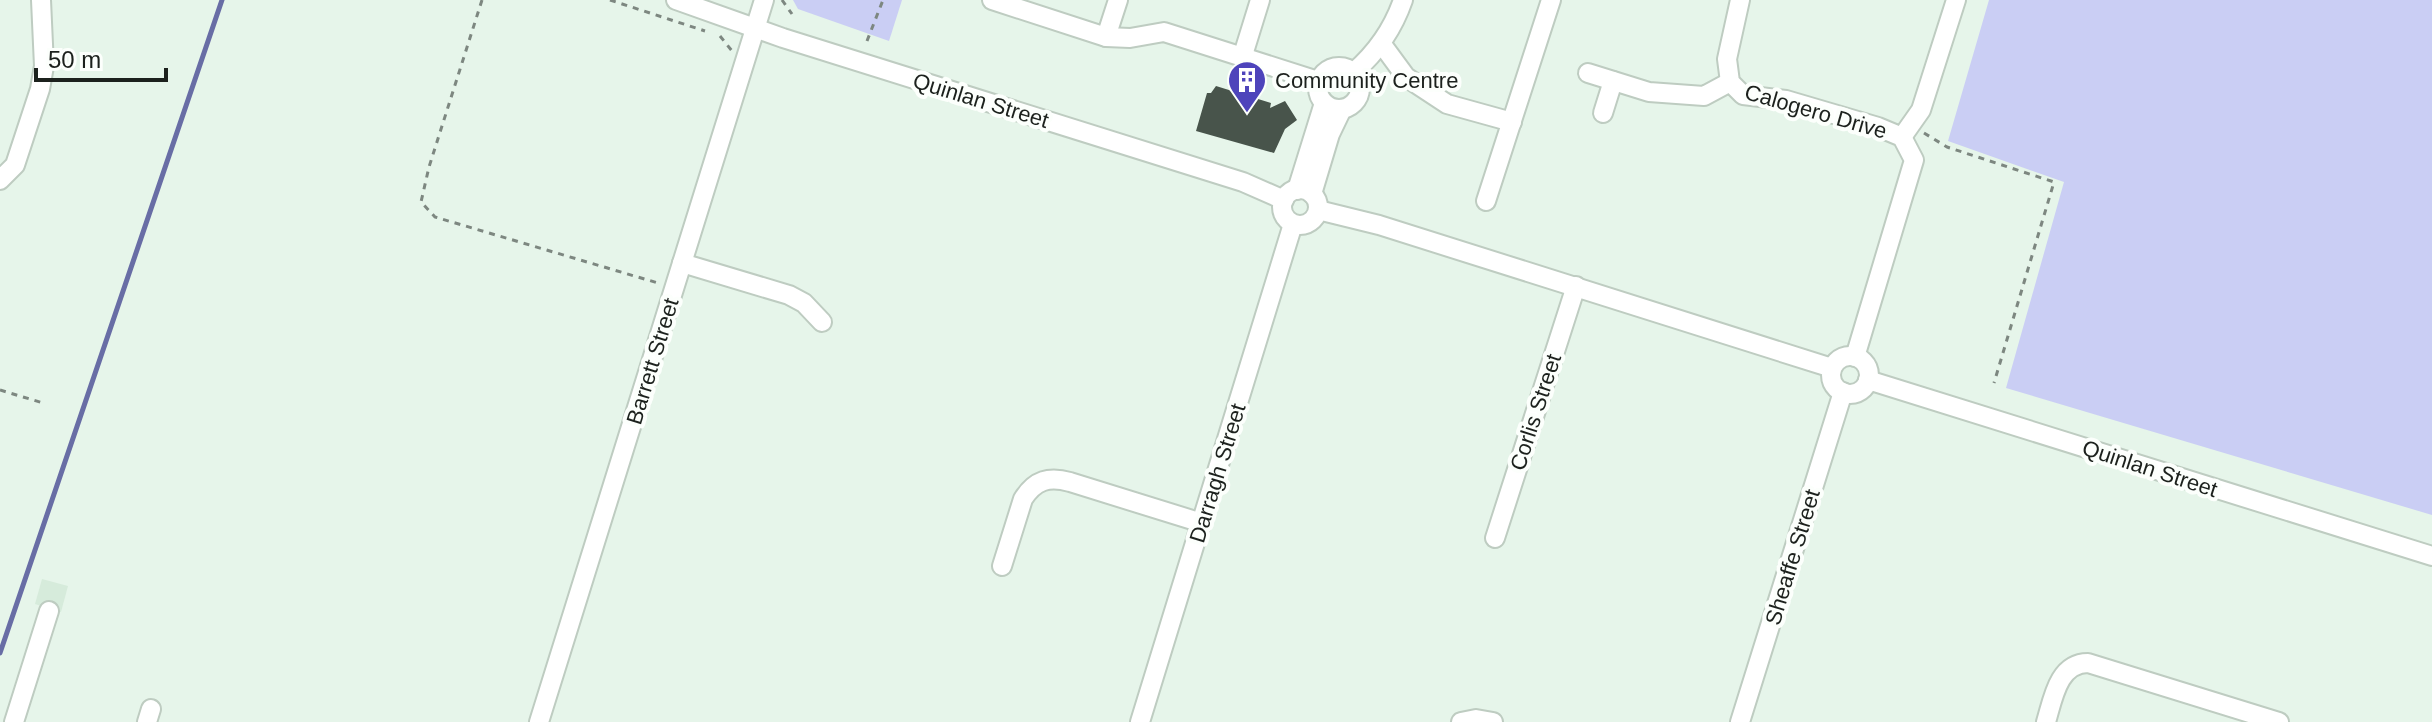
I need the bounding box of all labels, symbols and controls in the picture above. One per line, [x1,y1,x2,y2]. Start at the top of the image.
scale bar [36,32,166,82]
text: 50 m [48,46,101,73]
building icon: Community Centre [1226,59,1268,114]
street label: Quinlan Street [910,68,1052,133]
place label: Community Centre [1275,68,1458,93]
street label: Calogero Drive [1742,79,1890,144]
street label: Barrett Street [621,295,684,427]
street label: Corlis Street [1505,351,1566,474]
street label: Darragh Street [1184,400,1251,546]
street label: Quinlan Street [2079,435,2221,502]
street label: Sheaffe Street [1760,486,1825,628]

